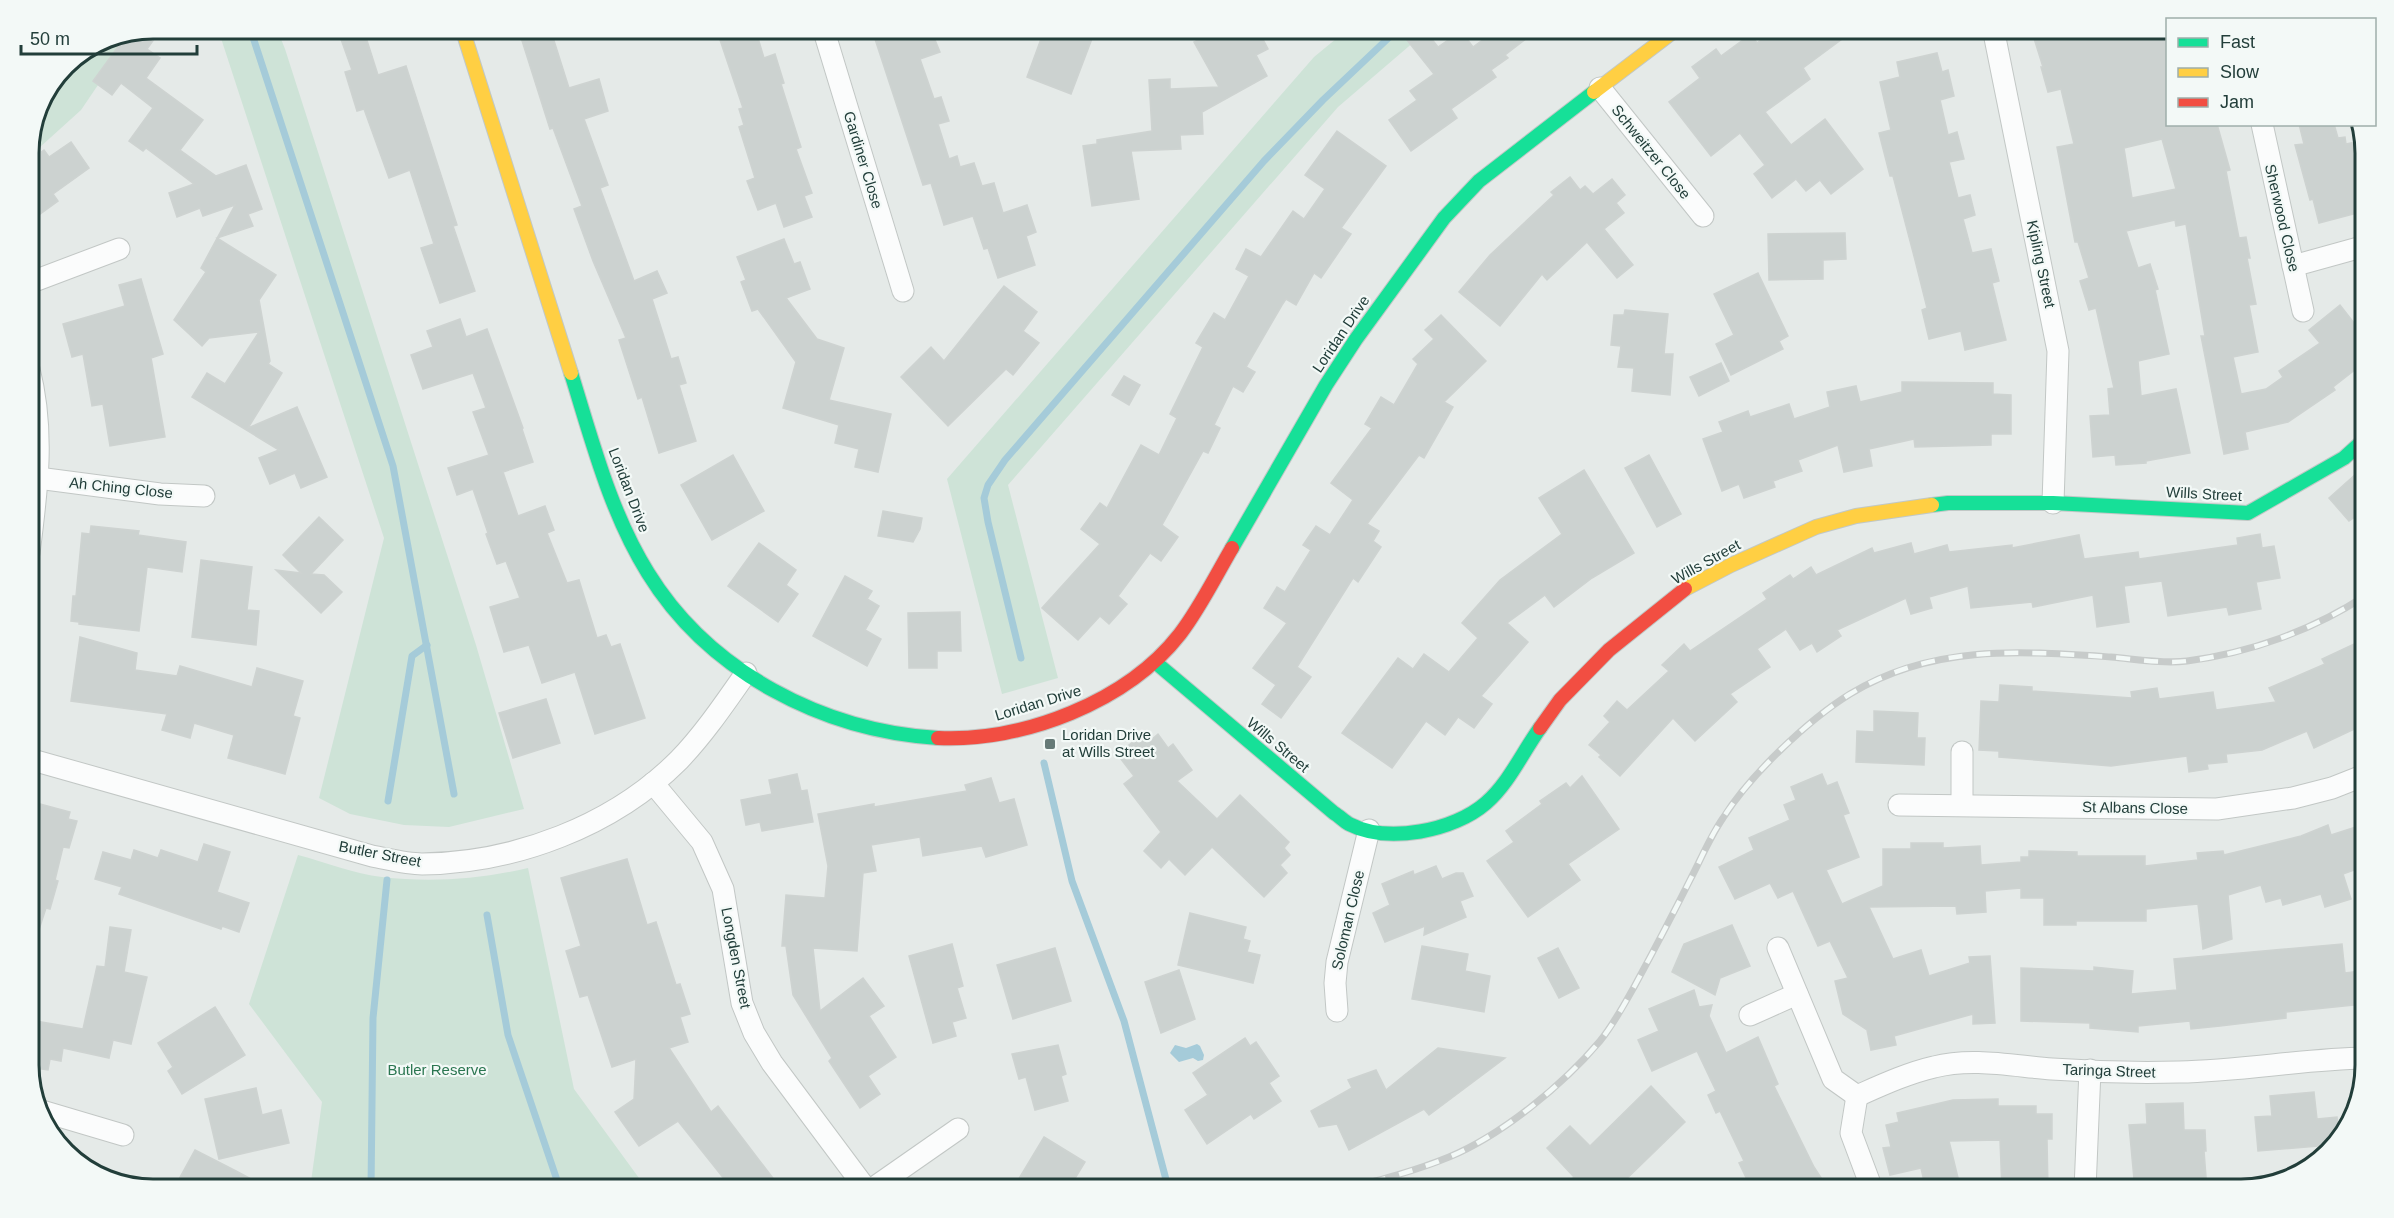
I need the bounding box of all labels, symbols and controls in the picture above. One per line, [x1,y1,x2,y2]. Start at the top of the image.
scale bar [21,18,196,56]
legend [2166,18,2376,126]
text: 50 m [30,29,70,49]
text: Fast [2220,32,2255,52]
text: Slow [2220,62,2260,82]
text: Jam [2220,92,2254,112]
street label: Schweitzer Close [1608,101,1694,202]
street label: Gardiner Close [841,109,886,211]
street label: Sherwood Close [2262,162,2303,273]
street label: Kipling Street [2024,218,2059,310]
street label: Loridan Drive [1309,292,1373,375]
street label: Loridan Drive [606,445,653,535]
street label: Ah Ching Close [68,474,174,501]
street label: Wills Street [2166,483,2243,504]
street label: Wills Street [1668,535,1744,587]
street label: Loridan Drive [993,681,1083,724]
street label: Wills Street [1244,714,1313,776]
place label: Loridan Drive at Wills Street [1062,726,1155,760]
marker: Loridan Drive at Wills Street [1043,737,1057,751]
street label: St Albans Close [2082,798,2188,817]
street label: Butler Street [338,837,423,870]
street label: Soloman Close [1328,868,1367,971]
street label: Longden Street [718,906,755,1011]
street label: Taringa Street [2062,1060,2157,1081]
park label: Butler Reserve [387,1061,487,1078]

